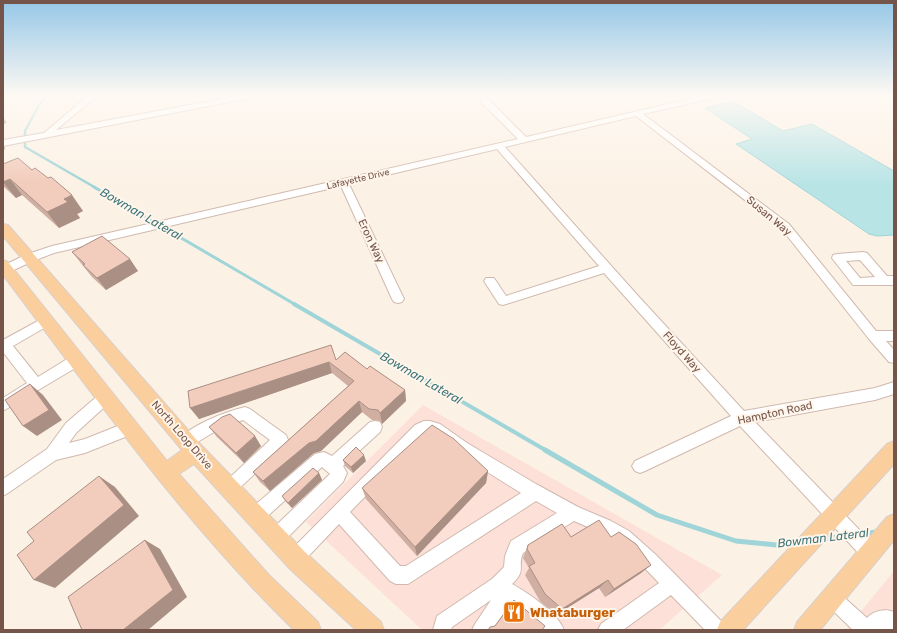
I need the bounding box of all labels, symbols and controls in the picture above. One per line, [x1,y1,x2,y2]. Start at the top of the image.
street label: Lafayette Drive [326,167,390,191]
water label: Bowman Lateral [98,185,185,244]
street label: Susan Way [744,193,794,239]
street label: Eron Way [355,217,387,265]
street label: Floyd Way [660,329,704,375]
water label: Bowman Lateral [378,349,465,408]
street label: North Loop Drive [149,398,215,472]
street label: Hampton Road [736,399,814,427]
water label: Bowman Lateral [777,525,871,551]
restaurant icon: Whataburger [501,599,527,625]
place label: Whataburger [530,605,615,620]

